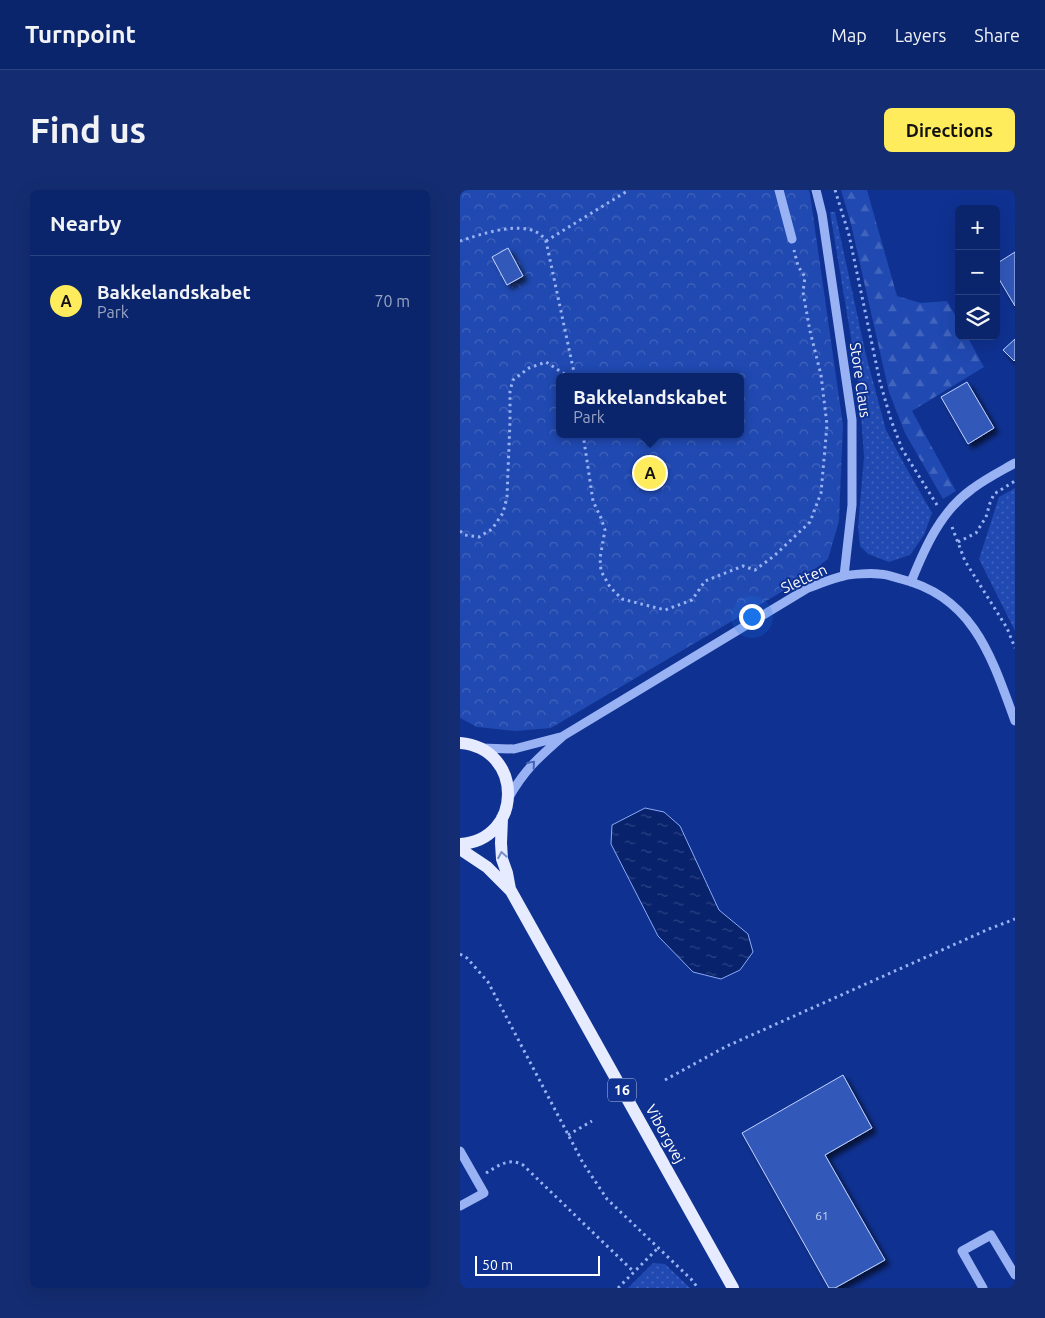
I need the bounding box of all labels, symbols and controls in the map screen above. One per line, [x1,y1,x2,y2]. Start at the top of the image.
text: Turnpoint [25,21,136,48]
text: Map [831,25,867,45]
text: Layers [895,25,946,45]
text: Share [974,25,1020,45]
button: Directions [884,108,1015,152]
text: Find us [30,110,146,150]
map controls [955,205,1000,340]
button: + [955,205,1000,250]
text: Nearby [50,211,121,235]
button: − [955,250,1000,295]
text: Bakkelandskabet [97,281,251,303]
text: A [60,292,72,310]
text: 70 m [374,292,410,310]
button: layers [955,295,1000,340]
text: Park [97,303,129,321]
street label: Store Claus [847,341,874,419]
popup [556,373,744,438]
text: Bakkelandskabet [573,386,727,408]
text: Park [573,408,605,426]
pin: A [634,454,666,492]
street label: Sletten [778,561,829,597]
your location [739,604,765,630]
one-way arrow [526,761,535,770]
one-way arrow [498,850,508,859]
road number: 16 [608,1078,636,1102]
street label: Viborgvej [642,1101,689,1166]
house number: 61 [815,1209,829,1222]
scale bar [475,1253,600,1276]
text: 50 m [482,1257,513,1273]

